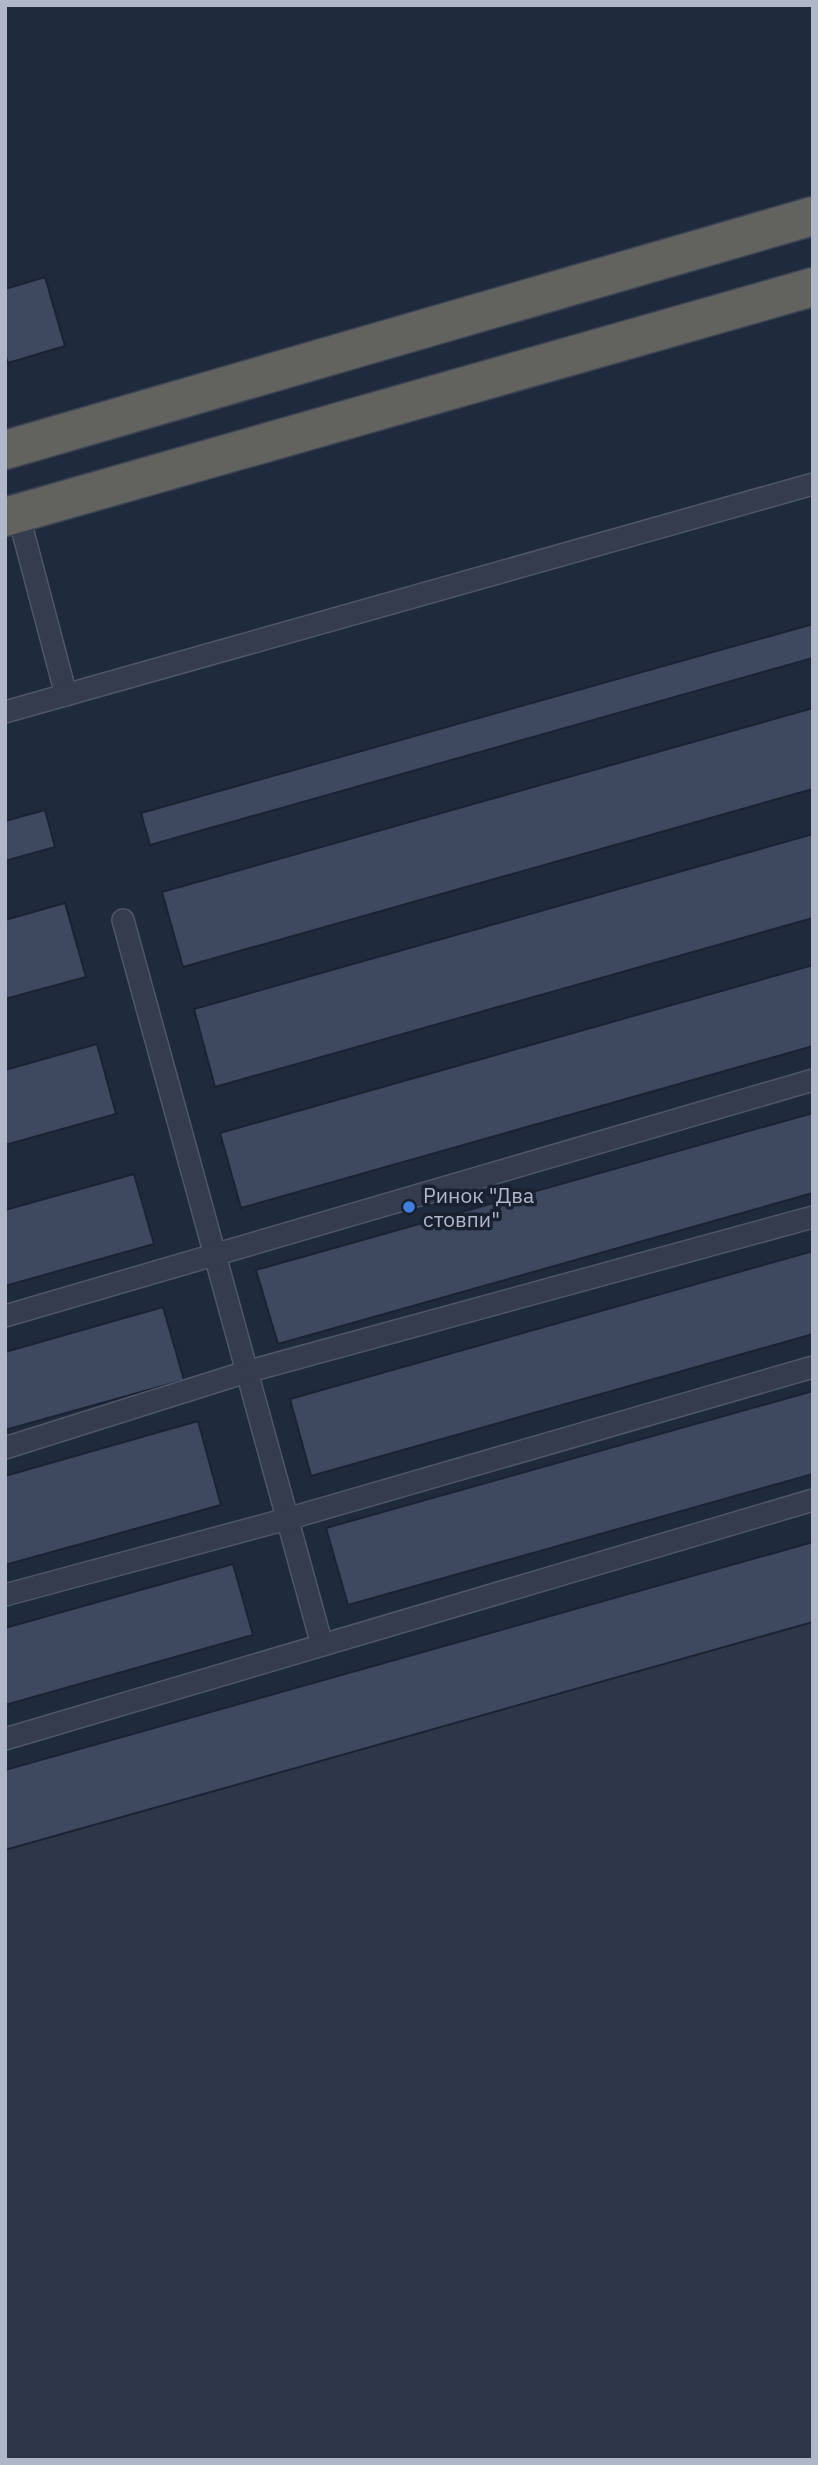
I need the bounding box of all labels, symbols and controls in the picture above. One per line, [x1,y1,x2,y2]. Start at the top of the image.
place label: Ринок "Два стовпи" [423,1181,534,1233]
marker: Ринок "Два стовпи" [401,1199,417,1215]

